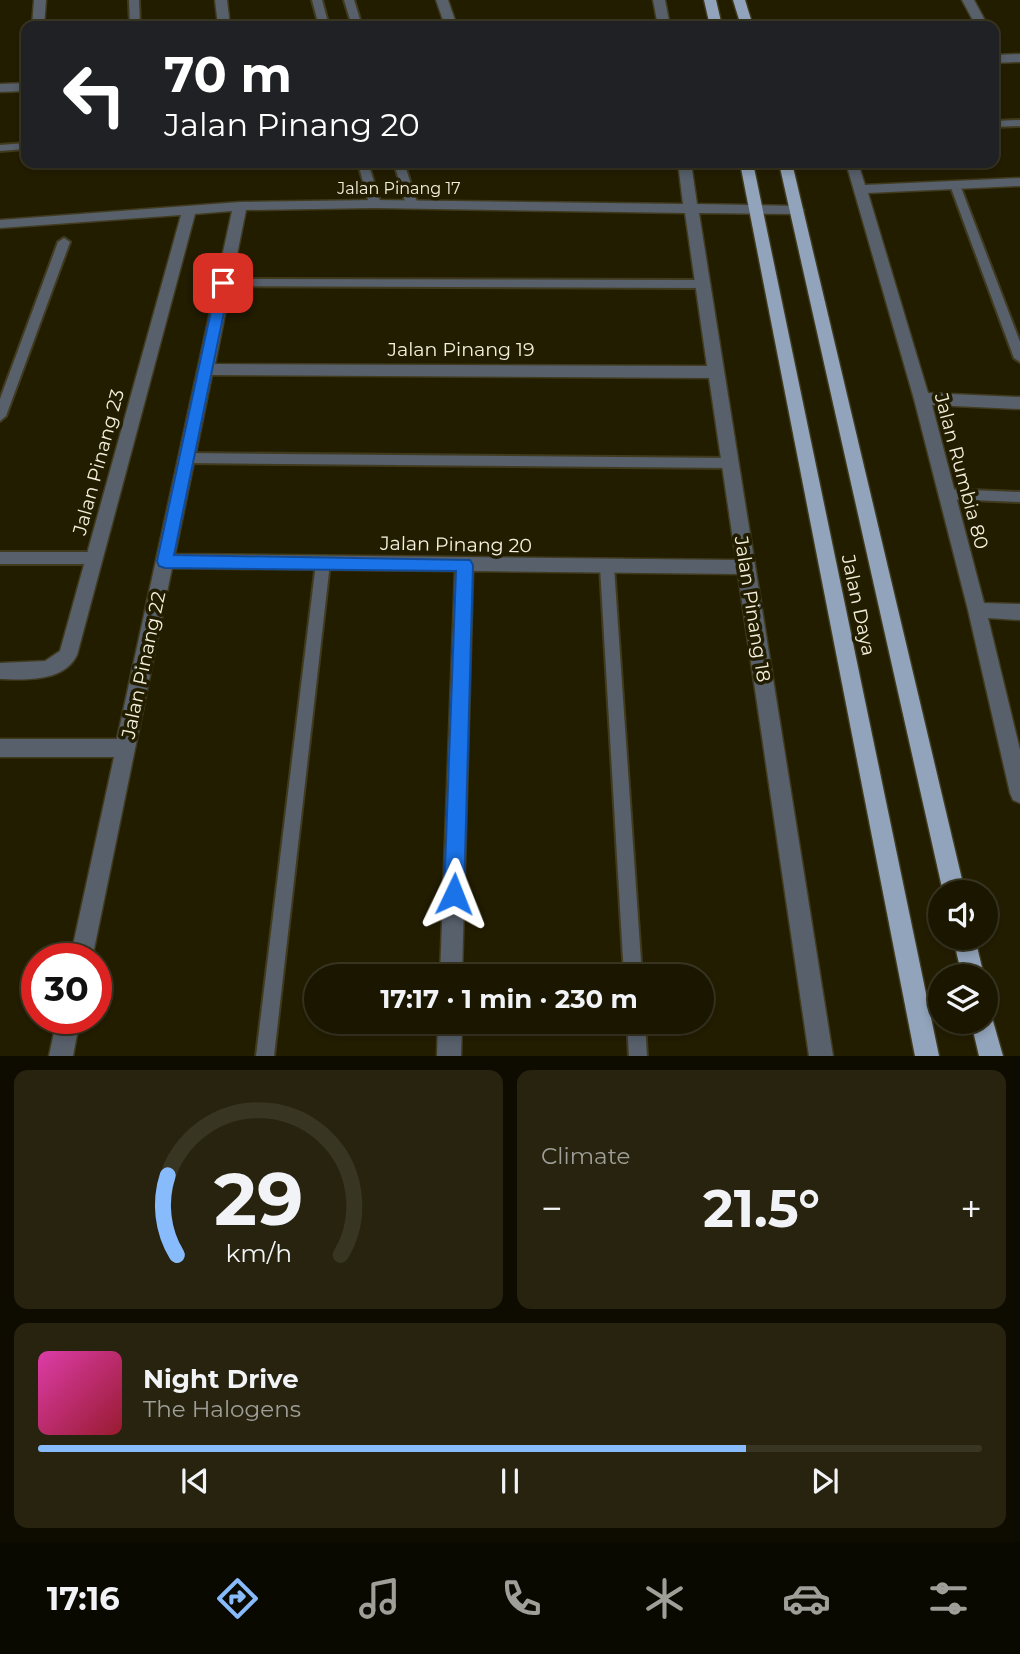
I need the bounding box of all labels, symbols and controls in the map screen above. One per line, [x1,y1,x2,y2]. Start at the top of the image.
text: 70 m [164,45,292,104]
icon: left [49,49,140,140]
text: Jalan Pinang 20 [164,105,420,144]
street label: Jalan Pinang 17 [336,179,461,198]
pin [193,253,253,313]
icon: arrive [204,264,242,302]
street label: Jalan Pinang 19 [387,338,534,361]
street label: Jalan Pinang 23 [68,387,129,539]
street label: Jalan Rumbia 80 [929,390,993,552]
street label: Jalan Pinang 20 [379,532,532,557]
street label: Jalan Pinang 18 [729,533,775,684]
street label: Jalan Daya [836,552,880,658]
street label: Jalan Pinang 22 [116,589,170,742]
position arrow [417,857,491,931]
map controls [928,880,998,1034]
button: sound [928,880,998,950]
speed limit sign: 30 [21,943,112,1034]
button: layers [928,964,998,1034]
text: 17:17 · 1 min · 230 m [380,983,638,1015]
text: Climate [541,1142,630,1170]
text: 29 [214,1156,303,1244]
text: 21.5° [703,1177,820,1240]
text: − [541,1185,563,1232]
text: + [960,1185,982,1232]
text: km/h [225,1238,292,1268]
text: Night Drive [143,1363,299,1395]
text: The Halogens [143,1395,301,1423]
icon: previous [176,1462,214,1500]
icon: pause [491,1462,529,1500]
icon: next [806,1462,844,1500]
icon: directions [213,1574,262,1623]
icon: music [355,1574,404,1623]
icon: phone [497,1574,546,1623]
icon: climate [640,1574,689,1623]
icon: car [782,1574,831,1623]
icon: filters [924,1574,973,1623]
text: 17:16 [47,1579,120,1618]

